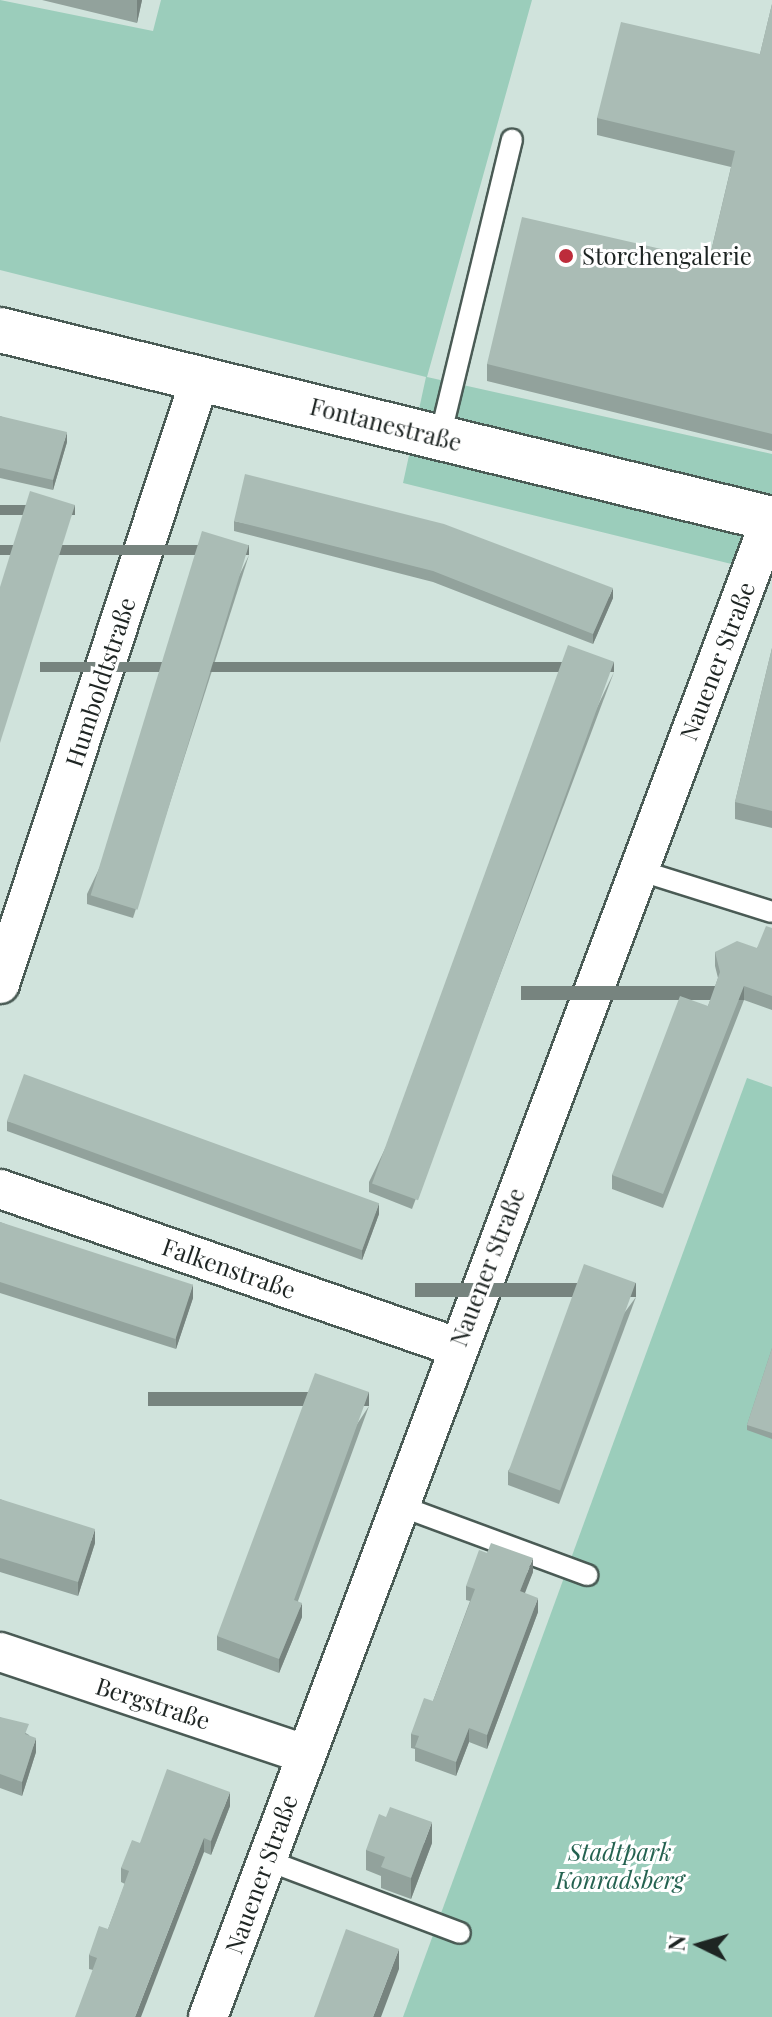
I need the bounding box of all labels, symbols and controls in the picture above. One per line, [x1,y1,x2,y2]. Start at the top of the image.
place label: Storchengalerie [582,242,752,270]
marker: Storchengalerie [557,247,575,265]
street label: Fontanestraße [307,391,465,457]
street label: Nauener Straße [673,577,761,745]
street label: Humboldtstraße [59,594,141,770]
street label: Nauener Straße [443,1183,531,1351]
street label: Falkenstraße [159,1232,299,1304]
street label: Bergstraße [92,1671,214,1735]
street label: Nauener Straße [219,1790,303,1958]
park label: Stadtpark Konradsberg [555,1838,685,1894]
north arrow [660,1905,740,1985]
text: N [660,1934,692,1952]

